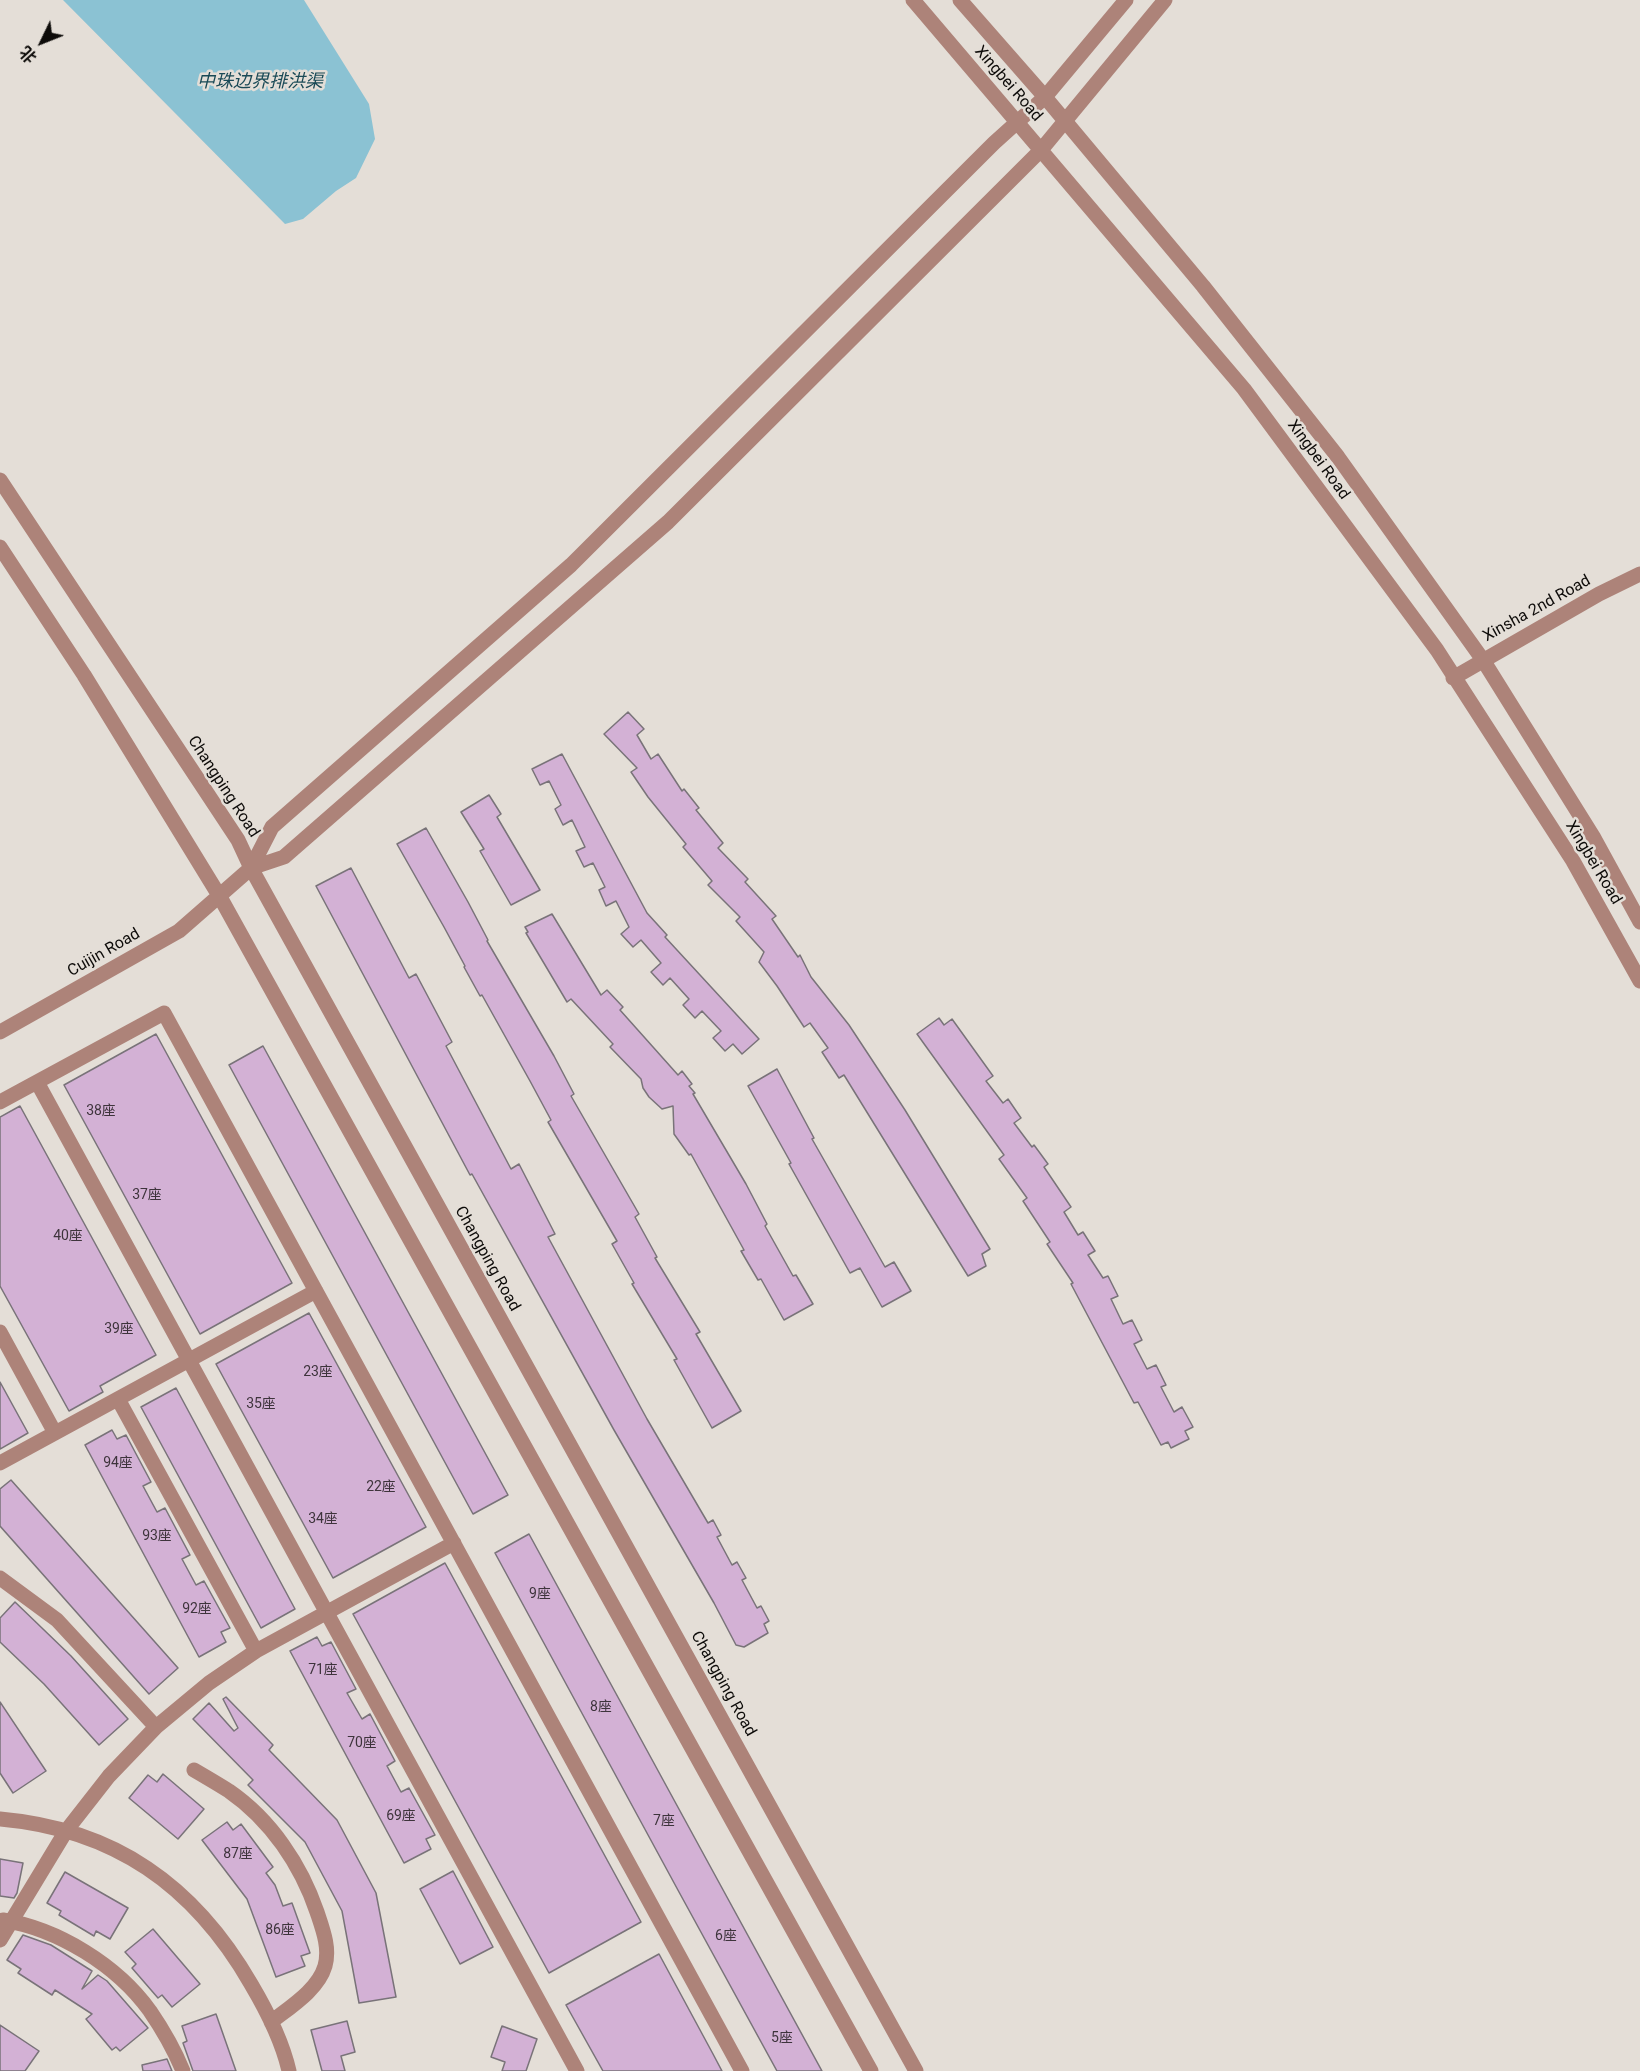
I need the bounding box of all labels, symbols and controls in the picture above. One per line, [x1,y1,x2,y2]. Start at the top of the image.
north arrow [12,12,72,72]
text: 北 [16,42,41,67]
street label: Xingbei Road [970,42,1046,126]
water label: 中珠边界排洪渠 [197,71,323,93]
street label: Xingbei Road [1283,416,1353,504]
street label: Xinsha 2nd Road [1480,572,1594,646]
street label: Changping Road [183,733,263,841]
street label: Xingbei Road [1561,818,1625,908]
street label: Cuijin Road [64,925,144,981]
house number: 38座 [86,1103,116,1119]
house number: 37座 [132,1187,162,1203]
street label: Changping Road [450,1203,524,1315]
house number: 40座 [53,1228,83,1244]
house number: 39座 [104,1321,134,1337]
house number: 23座 [303,1364,333,1380]
house number: 35座 [246,1396,276,1412]
house number: 94座 [103,1455,133,1471]
house number: 22座 [366,1479,396,1495]
house number: 34座 [308,1511,338,1527]
house number: 93座 [142,1528,172,1544]
house number: 9座 [529,1586,551,1602]
house number: 92座 [182,1601,212,1617]
street label: Changping Road [686,1628,760,1740]
house number: 71座 [308,1662,338,1678]
house number: 8座 [590,1699,612,1715]
house number: 70座 [347,1735,377,1751]
house number: 69座 [386,1808,416,1824]
house number: 7座 [653,1813,675,1829]
house number: 87座 [223,1846,253,1862]
house number: 86座 [265,1922,295,1938]
house number: 6座 [715,1928,737,1944]
house number: 5座 [771,2030,793,2046]

